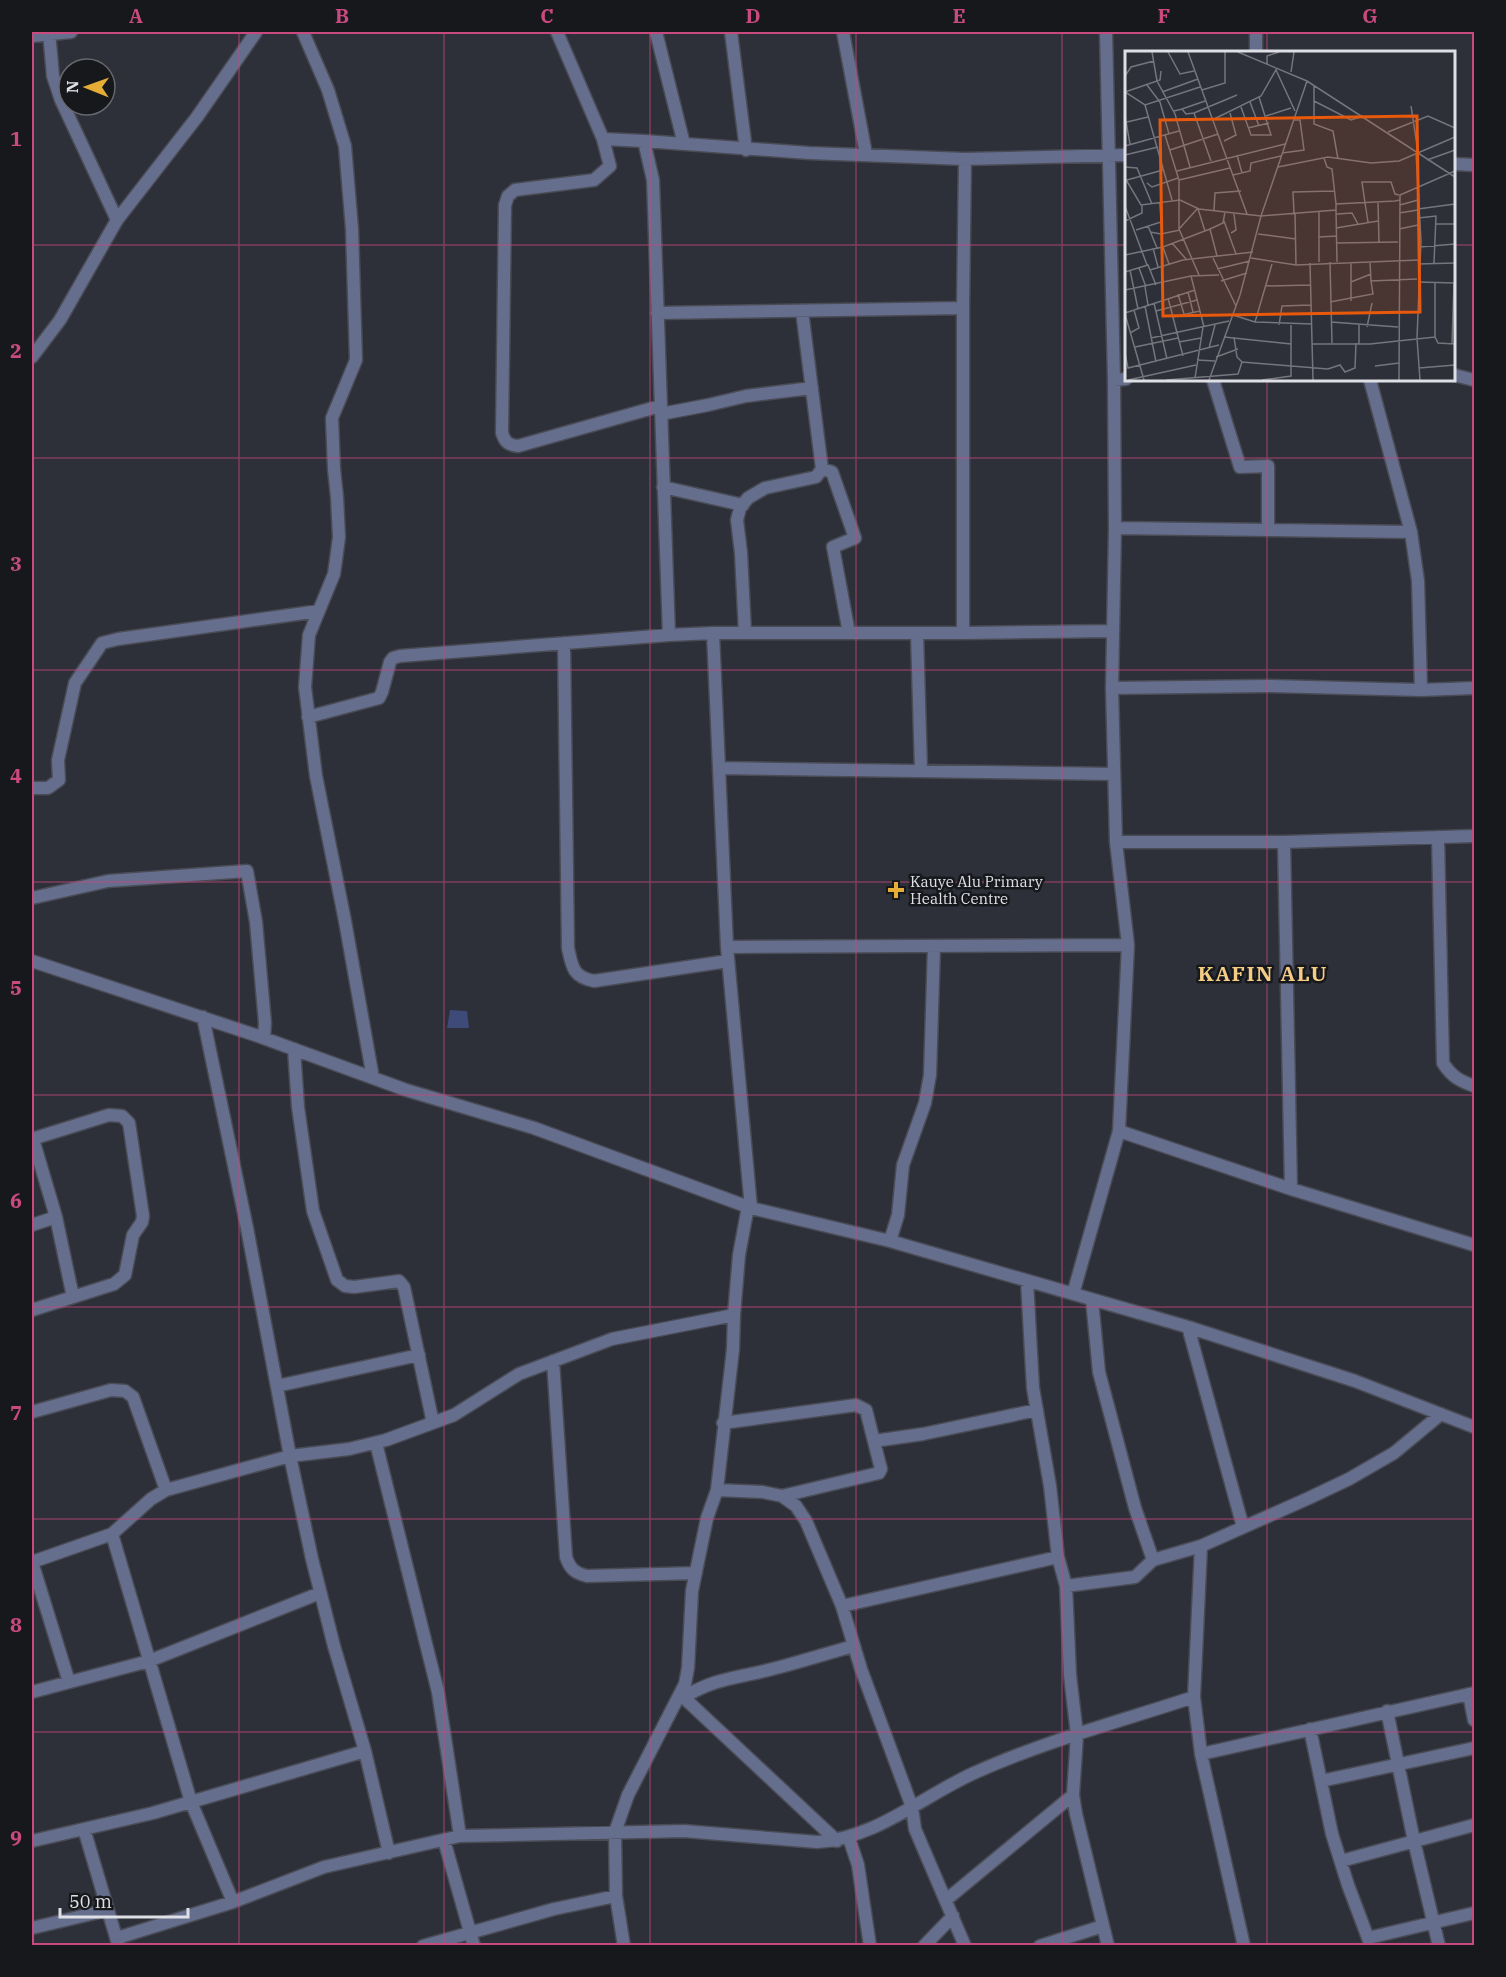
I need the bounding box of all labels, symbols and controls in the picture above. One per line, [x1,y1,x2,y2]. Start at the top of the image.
text: A [129,2,143,29]
text: B [335,2,349,29]
text: C [540,2,554,29]
text: D [745,2,761,29]
text: E [952,2,966,29]
text: F [1158,2,1170,29]
text: G [1362,2,1378,29]
inset map [1125,51,1455,381]
north arrow [57,57,117,117]
text: N [62,80,82,93]
text: 1 [10,125,22,152]
text: 2 [10,337,22,364]
text: 3 [10,550,22,577]
text: 4 [10,762,22,789]
place label: Kauye Alu Primary Health Centre [910,872,1043,908]
marker: Kauye Alu Primary Health Centre [887,881,905,899]
district label: KAFIN ALU [1198,959,1328,987]
text: 5 [10,974,22,1001]
text: 6 [10,1187,22,1214]
text: 7 [10,1399,22,1426]
text: 8 [10,1611,22,1638]
text: 9 [10,1824,22,1851]
scale bar [60,1881,188,1919]
text: 50 m [69,1890,112,1913]

